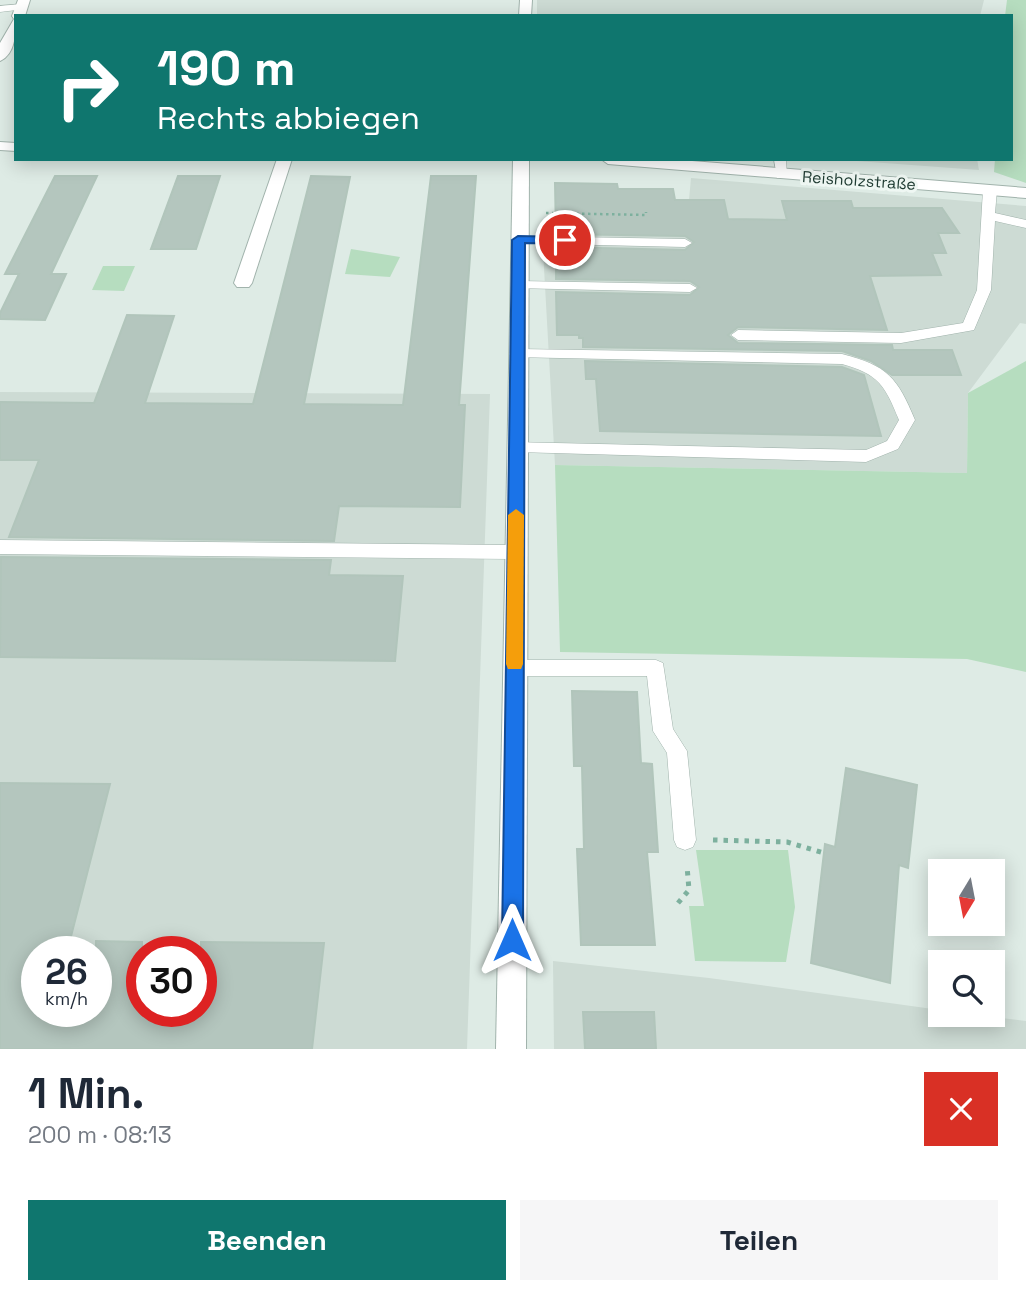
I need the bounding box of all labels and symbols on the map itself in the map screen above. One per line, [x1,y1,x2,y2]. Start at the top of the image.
street label: Reisholzstraße [801,166,917,195]
pin [535,210,595,270]
north arrow [928,859,1004,936]
position arrow [475,903,549,977]
speed limit sign: 30 [126,936,217,1027]

